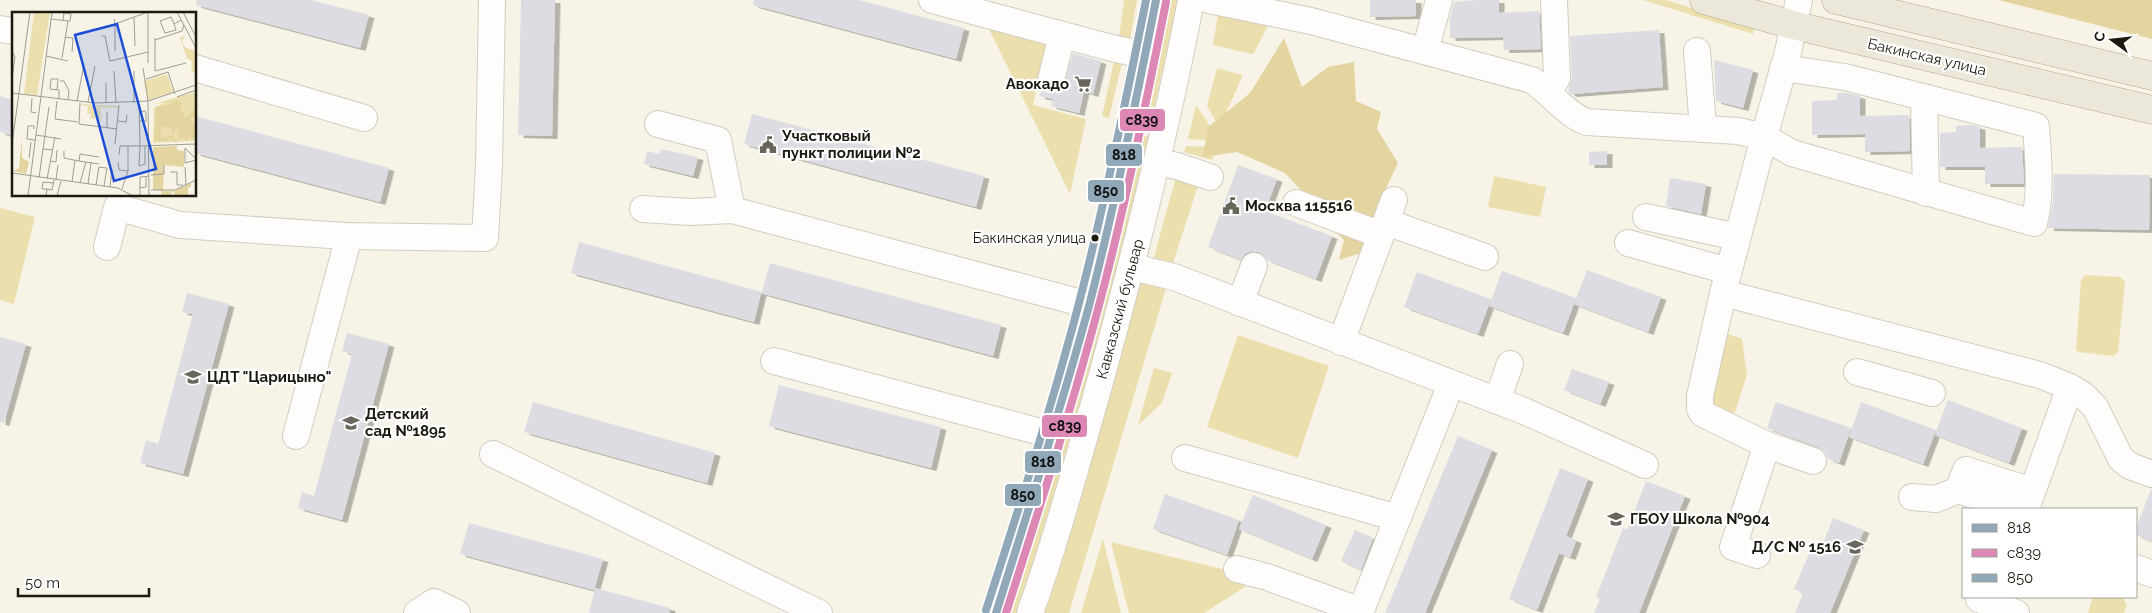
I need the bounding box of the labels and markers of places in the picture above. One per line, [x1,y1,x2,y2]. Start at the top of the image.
supermarket icon: Авокадо [1073,74,1093,94]
place label: Авокадо [1006,75,1069,93]
place label: Участковый пункт полиции №2 [781,127,921,162]
public building icon: Участковый пункт полиции №2 [758,135,778,155]
public building icon: Москва 115516 [1221,196,1241,216]
place label: Москва 115516 [1245,197,1353,215]
place label: Бакинская улица [973,230,1086,246]
marker: Бакинская улица [1090,233,1100,243]
school or university icon: ЦДТ "Царицыно" [183,367,203,387]
place label: ЦДТ "Царицыно" [207,368,331,386]
place label: Детский сад №1895 [365,405,446,440]
school or university icon: Детский сад №1895 [341,413,361,433]
school or university icon: ГБОУ Школа №904 [1606,509,1626,529]
place label: ГБОУ Школа №904 [1630,510,1770,528]
school or university icon: Д/C № 1516 [1845,537,1865,557]
place label: Д/C № 1516 [1752,538,1841,556]

